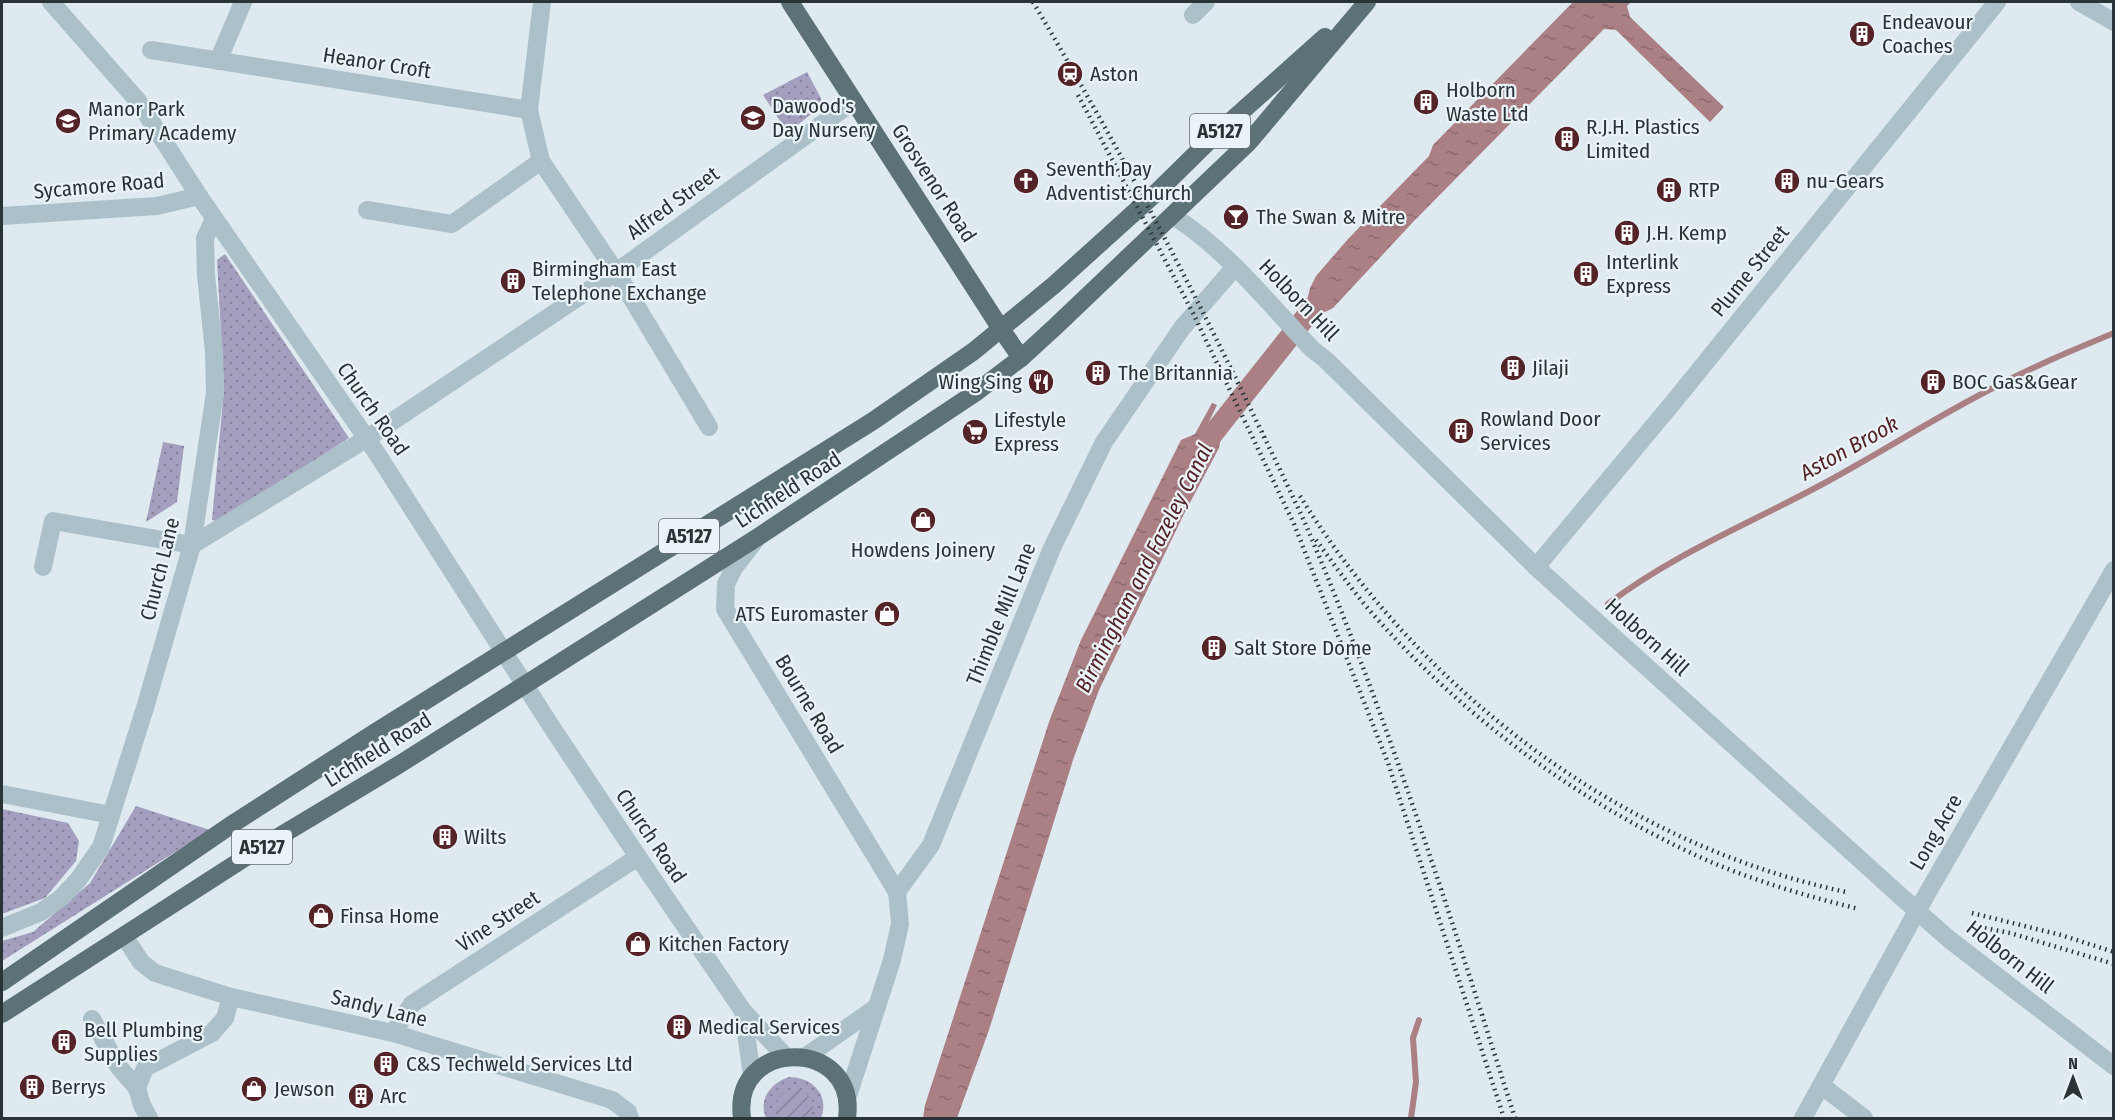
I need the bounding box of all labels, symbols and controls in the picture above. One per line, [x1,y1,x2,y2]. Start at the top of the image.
place label: Endeavour Coaches [1882,9,1973,59]
building icon: Endeavour Coaches [1847,19,1877,49]
street label: Heanor Croft [321,42,433,84]
station icon: Aston [1055,59,1085,89]
place label: Aston [1090,61,1139,87]
place label: Holborn Waste Ltd [1446,77,1529,127]
building icon: Holborn Waste Ltd [1411,87,1441,117]
place label: Dawood's Day Nursery [772,93,876,143]
place label: Manor Park Primary Academy [88,96,237,146]
school or university icon: Dawood's Day Nursery [738,103,768,133]
school or university icon: Manor Park Primary Academy [53,106,83,136]
road number: A5127 [1190,114,1250,148]
place label: R.J.H. Plastics Limited [1586,114,1700,164]
street label: Grosvenor Road [886,119,982,247]
building icon: R.J.H. Plastics Limited [1552,124,1582,154]
place label: Seventh Day Adventist Church [1046,156,1191,206]
street label: Alfred Street [622,161,724,245]
church icon: Seventh Day Adventist Church [1011,166,1041,196]
building icon: nu-Gears [1772,166,1802,196]
street label: Sycamore Road [32,167,166,205]
place label: nu-Gears [1806,168,1884,194]
building icon: RTP [1654,175,1684,205]
place label: RTP [1688,177,1720,203]
bar icon: The Swan & Mitre [1221,202,1251,232]
place label: The Swan & Mitre [1256,204,1405,230]
building icon: J.H. Kemp [1612,218,1642,248]
place label: J.H. Kemp [1646,220,1727,246]
street label: Plume Street [1705,220,1795,322]
place label: Interlink Express [1606,249,1679,299]
street label: Holborn Hill [1254,254,1345,347]
place label: Birmingham East Telephone Exchange [532,256,707,306]
building icon: Interlink Express [1571,259,1601,289]
building icon: Birmingham East Telephone Exchange [498,266,528,296]
building icon: Jilaji [1498,353,1528,383]
place label: Jilaji [1532,355,1569,381]
street label: Church Road [331,357,415,461]
building icon: The Britannia [1083,358,1113,388]
place label: The Britannia [1118,360,1233,386]
restaurant icon: Wing Sing [1026,367,1056,397]
building icon: BOC Gas&Gear [1918,367,1948,397]
place label: Wing Sing [938,369,1022,395]
place label: BOC Gas&Gear [1952,369,2078,395]
place label: Rowland Door Services [1480,406,1601,456]
place label: Lifestyle Express [994,407,1066,457]
water label: Aston Brook [1794,410,1903,487]
building icon: Rowland Door Services [1446,416,1476,446]
supermarket icon: Lifestyle Express [960,417,990,447]
water label: Birmingham and Fazeley Canal [1069,439,1219,697]
street label: Lichfield Road [730,446,846,534]
shop icon: Howdens Joinery [908,505,938,535]
street label: Church Lane [135,515,185,623]
road number: A5127 [659,519,719,553]
place label: Howdens Joinery [851,537,996,563]
street label: Thimble Mill Lane [961,539,1041,689]
street label: Holborn Hill [1600,593,1695,682]
shop icon: ATS Euromaster [872,599,902,629]
place label: ATS Euromaster [736,601,869,627]
building icon: Salt Store Dome [1199,633,1229,663]
place label: Salt Store Dome [1234,635,1372,661]
street label: Bourne Road [769,650,849,758]
street label: Lichfield Road [320,707,436,793]
street label: Church Road [610,784,692,888]
street label: Long Acre [1904,790,1968,874]
building icon: Wilts [430,822,460,852]
place label: Wilts [464,824,506,850]
road number: A5127 [232,830,292,864]
street label: Vine Street [452,884,545,958]
shop icon: Finsa Home [306,901,336,931]
place label: Finsa Home [340,903,439,929]
street label: Holborn Hill [1961,915,2059,1000]
shop icon: Kitchen Factory [623,929,653,959]
place label: Kitchen Factory [658,931,790,957]
street label: Sandy Lane [328,984,430,1032]
building icon: Medical Services [664,1012,694,1042]
place label: Medical Services [698,1014,840,1040]
place label: Bell Plumbing Supplies [84,1017,203,1067]
building icon: Bell Plumbing Supplies [49,1027,79,1057]
north arrow [2043,1048,2103,1108]
building icon: C&S Techweld Services Ltd [371,1049,401,1079]
place label: C&S Techweld Services Ltd [406,1051,633,1077]
text: N [2068,1054,2078,1073]
building icon: Berrys [17,1072,47,1102]
place label: Berrys [51,1074,106,1100]
shop icon: Jewson [239,1074,269,1104]
place label: Jewson [274,1076,335,1102]
building icon: Arc [346,1081,376,1111]
place label: Arc [380,1083,407,1109]

